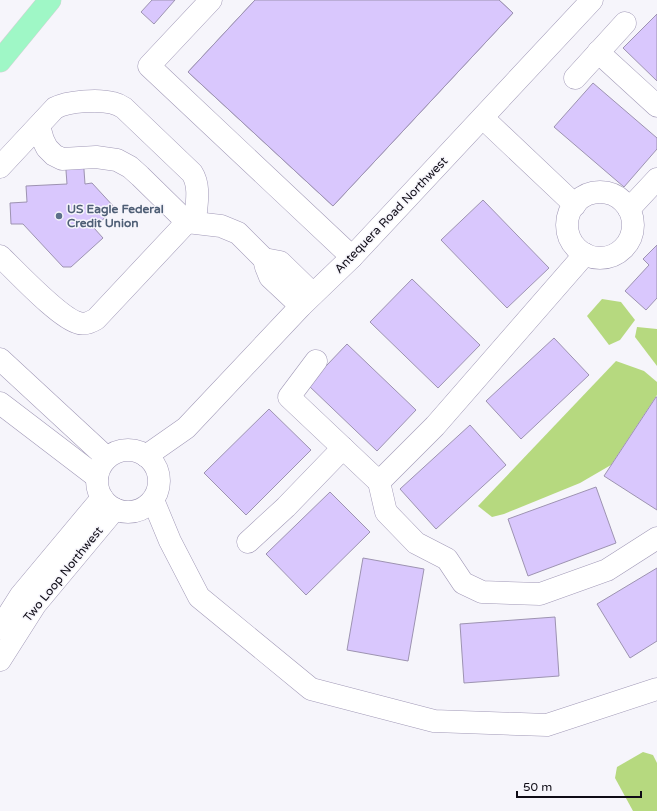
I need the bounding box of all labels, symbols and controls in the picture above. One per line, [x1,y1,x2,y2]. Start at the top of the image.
street label: Antequera Road Northwest [332,154,451,276]
place label: US Eagle Federal Credit Union [67,202,164,230]
marker: US Eagle Federal Credit Union [54,211,64,221]
street label: Two Loop Northwest [20,523,106,624]
scale bar [517,773,641,799]
text: 50 m [523,780,552,794]

